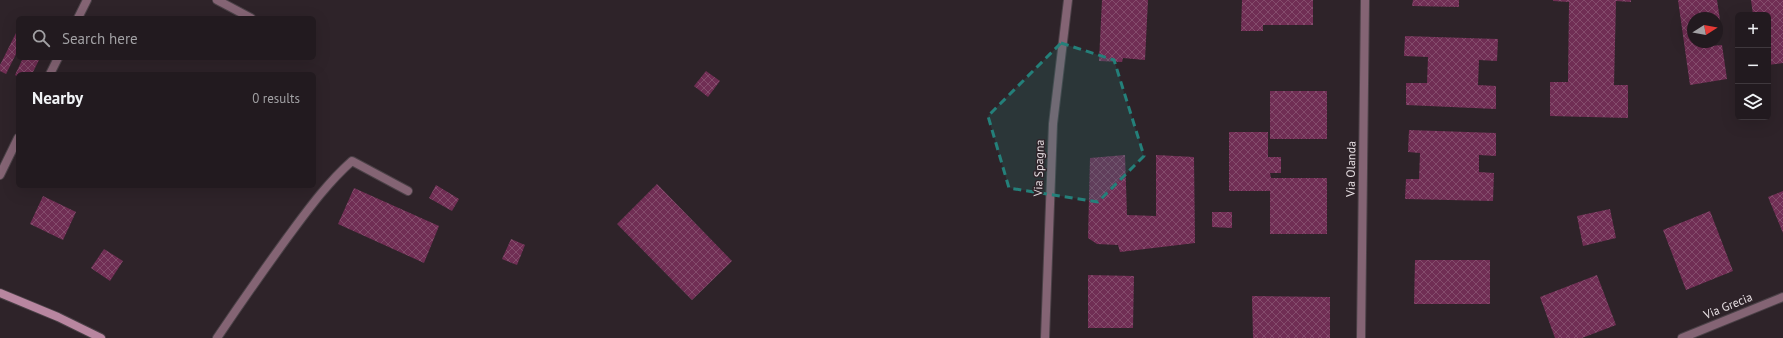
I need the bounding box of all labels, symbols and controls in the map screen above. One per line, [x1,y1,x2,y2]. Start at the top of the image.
north arrow [1687,12,1723,48]
map controls [1735,12,1771,120]
button: + [1735,12,1771,48]
search box [16,16,316,60]
icon: search [30,27,52,49]
text: Search here [62,29,138,48]
button: − [1735,48,1771,84]
button: layers [1735,84,1771,120]
text: Nearby [32,87,83,109]
text: 0 results [252,90,300,107]
street label: Via Spagna [1030,139,1047,198]
street label: Via Olanda [1342,141,1358,198]
street label: Via Grecia [1700,289,1754,322]

